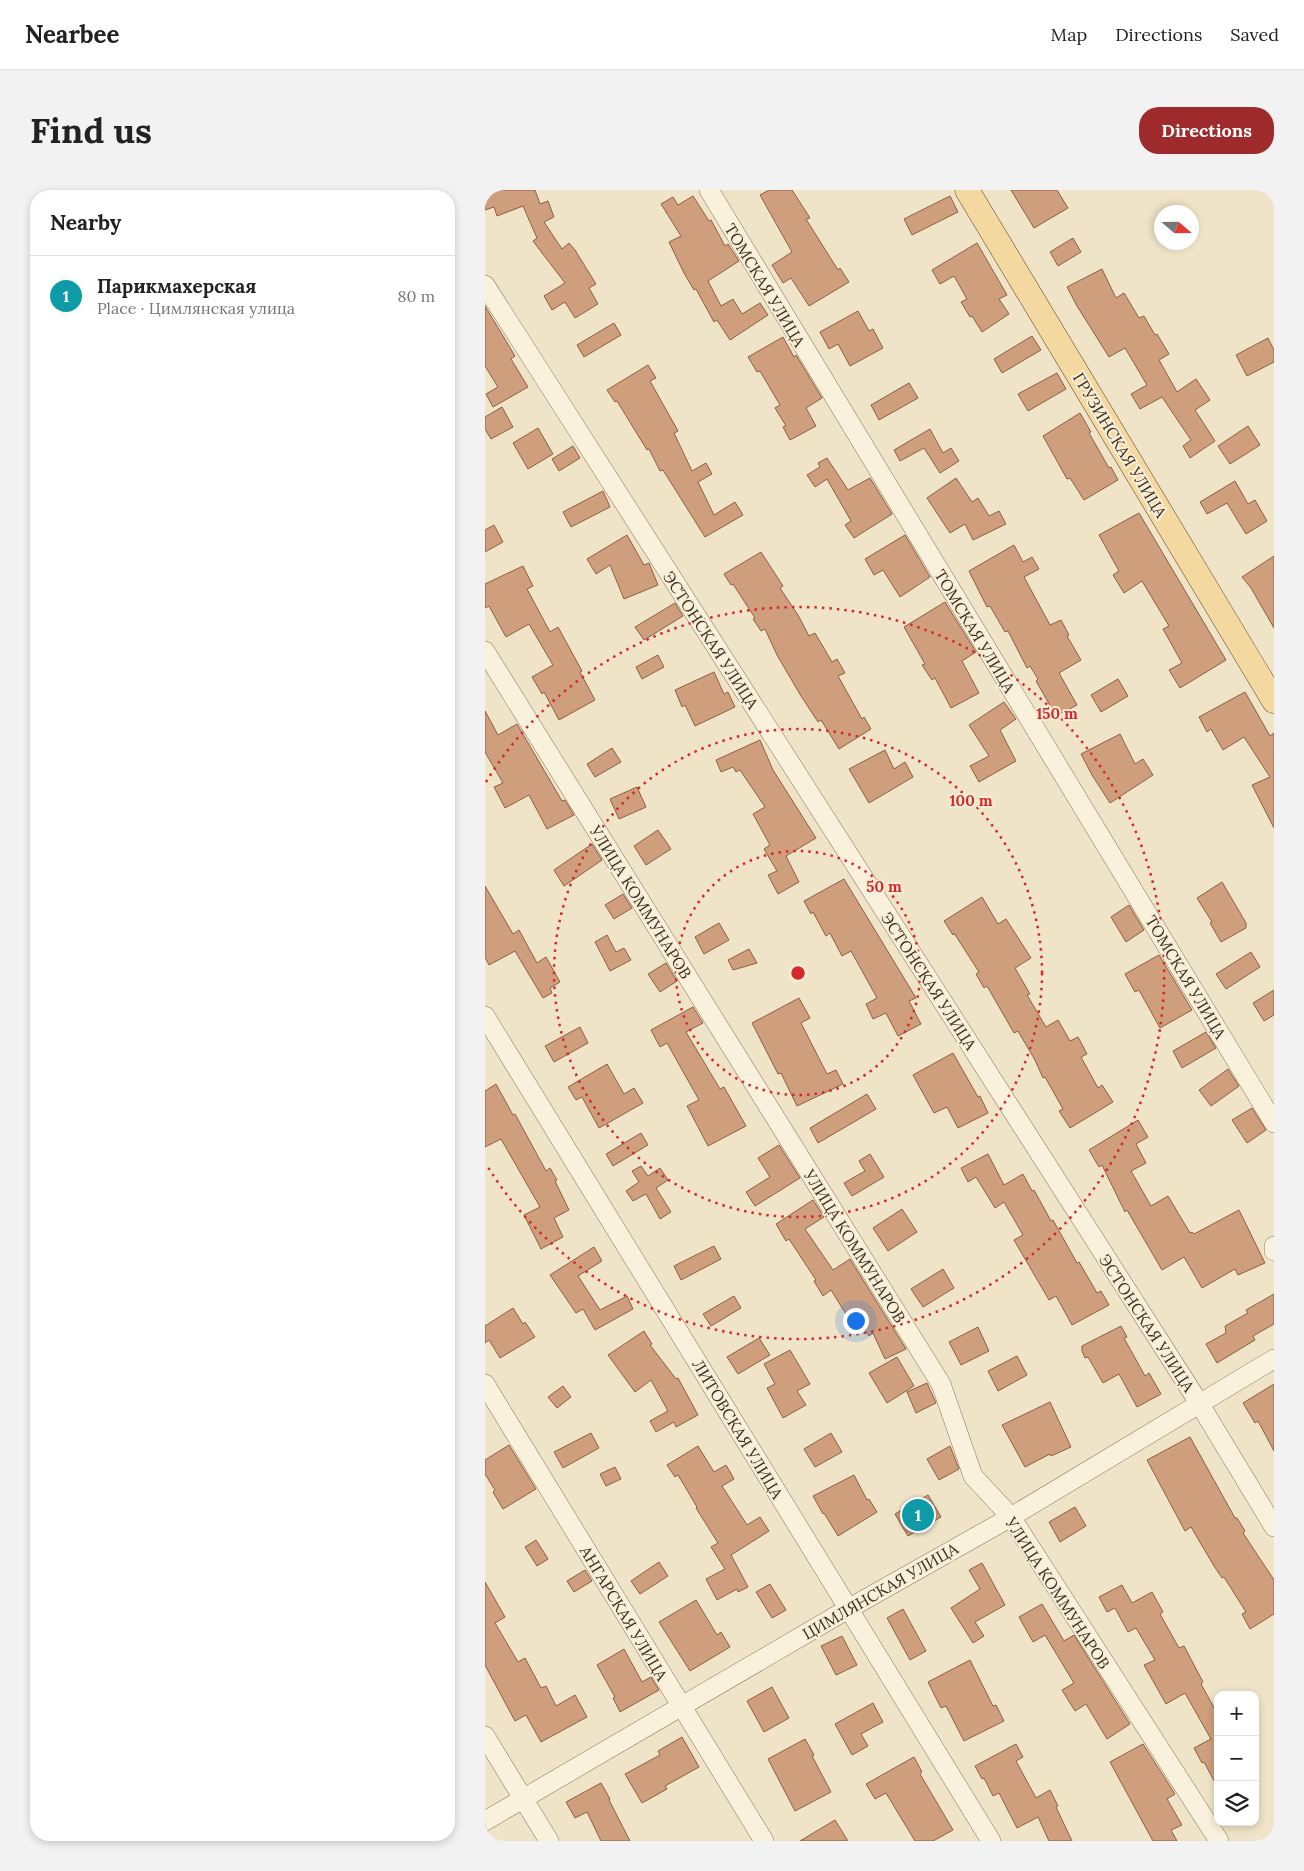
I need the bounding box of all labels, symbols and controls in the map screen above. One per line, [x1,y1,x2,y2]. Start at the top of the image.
text: Nearbee [25,19,119,50]
text: Map [1051,23,1087,46]
text: Directions [1115,23,1202,46]
text: Saved [1230,23,1279,46]
button: Directions [1139,107,1274,154]
text: Find us [30,108,152,153]
north arrow [1154,205,1199,250]
text: Nearby [50,209,121,236]
street label: ТОМСКАЯ УЛИЦА [720,220,810,351]
text: Парикмахерская [97,274,256,298]
text: 1 [63,286,69,306]
text: 80 m [398,286,435,306]
text: Place · Цимлянская улица [97,298,295,318]
street label: ГРУЗИНСКАЯ УЛИЦА [1069,369,1172,522]
street label: ТОМСКАЯ УЛИЦА [930,566,1020,697]
street label: ЭСТОНСКАЯ УЛИЦА [659,567,764,713]
text: 150 m [1036,704,1078,723]
text: 100 m [950,791,993,810]
street label: УЛИЦА КОММУНАРОВ [585,821,696,982]
text: 50 m [866,877,902,896]
street label: ЭСТОНСКАЯ УЛИЦА [877,908,982,1054]
street label: ТОМСКАЯ УЛИЦА [1141,912,1231,1043]
centre of rings [789,964,807,982]
street label: УЛИЦА КОММУНАРОВ [799,1165,910,1326]
street label: ЭСТОНСКАЯ УЛИЦА [1095,1250,1200,1396]
your location [843,1308,869,1334]
street label: ЛИТОВСКАЯ УЛИЦА [688,1356,788,1503]
pin: 1 [902,1496,934,1534]
street label: УЛИЦА КОММУНАРОВ [1001,1513,1115,1673]
street label: ЦИМЛЯНСКАЯ УЛИЦА [799,1538,962,1644]
street label: АНГАРСКАЯ УЛИЦА [575,1541,673,1685]
map controls [1214,1691,1259,1826]
button: + [1214,1691,1259,1736]
button: − [1214,1736,1259,1781]
button: layers [1214,1781,1259,1826]

